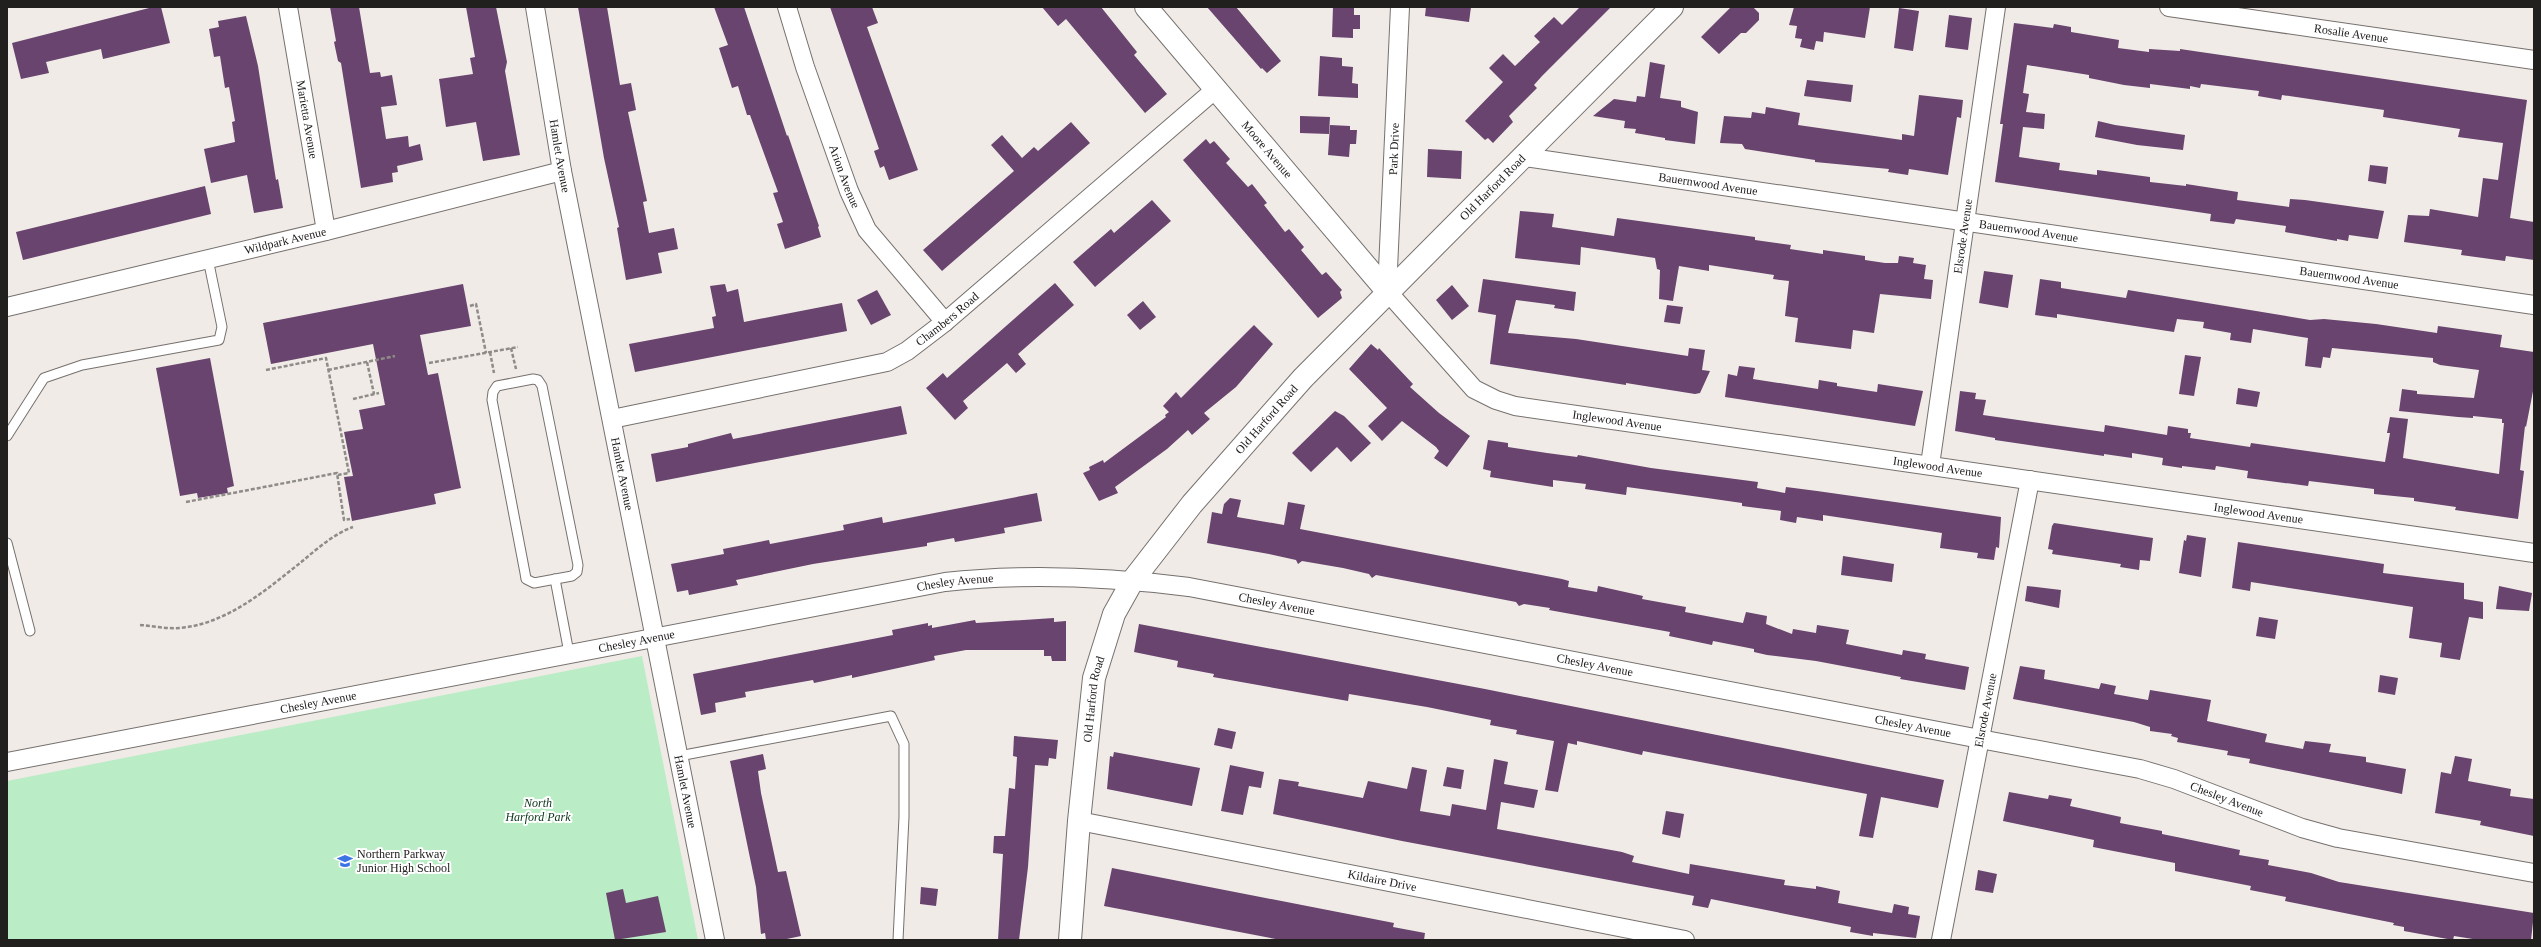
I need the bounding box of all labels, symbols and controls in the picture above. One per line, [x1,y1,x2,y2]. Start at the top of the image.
street label: Rosalie Avenue [2313,21,2389,46]
street label: Marietta Avenue [294,79,321,160]
street label: Hamlet Avenue [547,118,573,194]
street label: Moore Avenue [1239,118,1295,181]
street label: Park Drive [1386,123,1402,175]
street label: Arion Avenue [826,143,863,210]
street label: Old Harford Road [1457,152,1528,223]
street label: Bauernwood Avenue [1657,170,1759,198]
street label: Elsrode Avenue [1951,198,1975,275]
street label: Bauernwood Avenue [1978,217,2079,245]
street label: Wildpark Avenue [243,224,328,257]
street label: Bauernwood Avenue [2299,264,2400,292]
street label: Chambers Road [913,289,981,349]
street label: Old Harford Road [1232,382,1301,457]
street label: Inglewood Avenue [1571,407,1663,434]
street label: Hamlet Avenue [608,436,636,512]
street label: Inglewood Avenue [1892,454,1983,480]
street label: Inglewood Avenue [2213,500,2304,527]
street label: Chesley Avenue [915,571,994,594]
street label: Chesley Avenue [1237,590,1316,618]
street label: Chesley Avenue [597,627,676,655]
street label: Chesley Avenue [1556,651,1634,679]
street label: Old Harford Road [1080,654,1107,743]
street label: Elsrode Avenue [1971,672,1999,749]
street label: Chesley Avenue [279,688,358,716]
street label: Chesley Avenue [1874,712,1952,740]
street label: Hamlet Avenue [671,754,700,829]
street label: Chesley Avenue [2188,779,2266,820]
park label: North Harford Park [504,796,571,824]
place label: Northern Parkway Junior High School [357,847,451,875]
school or university icon: Northern Parkway Junior High School [336,852,354,870]
street label: Kildaire Drive [1347,867,1418,894]

